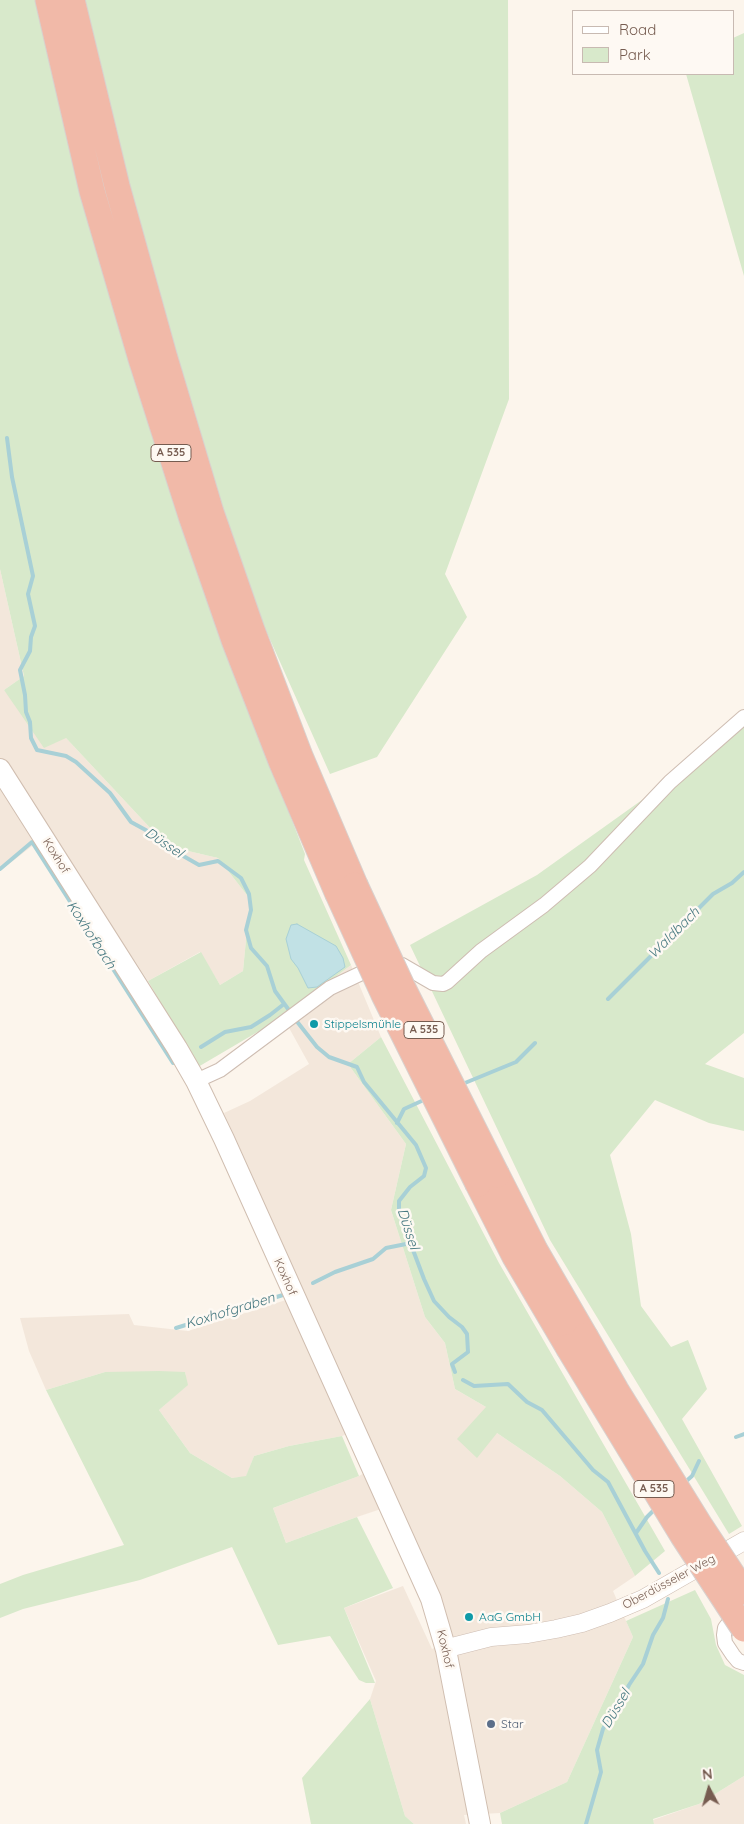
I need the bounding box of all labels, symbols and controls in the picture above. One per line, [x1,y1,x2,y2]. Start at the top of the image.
legend [572,10,734,75]
text: Road [619,20,656,39]
text: Park [619,45,651,64]
road number: A 535 [151,444,191,462]
water label: Düssel [142,824,186,862]
street label: Koxhof [40,836,72,876]
water label: Koxhofbach [63,898,119,972]
water label: Waldbach [645,904,703,962]
place label: Stippelsmühle [324,1017,401,1031]
marker: Stippelsmühle [308,1018,320,1030]
road number: A 535 [404,1022,444,1038]
water label: Düssel [393,1206,423,1252]
street label: Koxhof [270,1256,300,1298]
water label: Koxhofgraben [183,1289,277,1333]
road number: A 535 [634,1480,674,1498]
street label: Oberdüsseler Weg [620,1551,718,1613]
place label: AaG GmbH [479,1610,541,1624]
marker: AaG GmbH [463,1611,475,1623]
street label: Koxhof [434,1628,456,1670]
water label: Düssel [598,1687,634,1731]
place label: Star [501,1717,524,1731]
marker: Star [485,1718,497,1730]
north arrow [684,1764,734,1814]
text: N [701,1765,713,1784]

